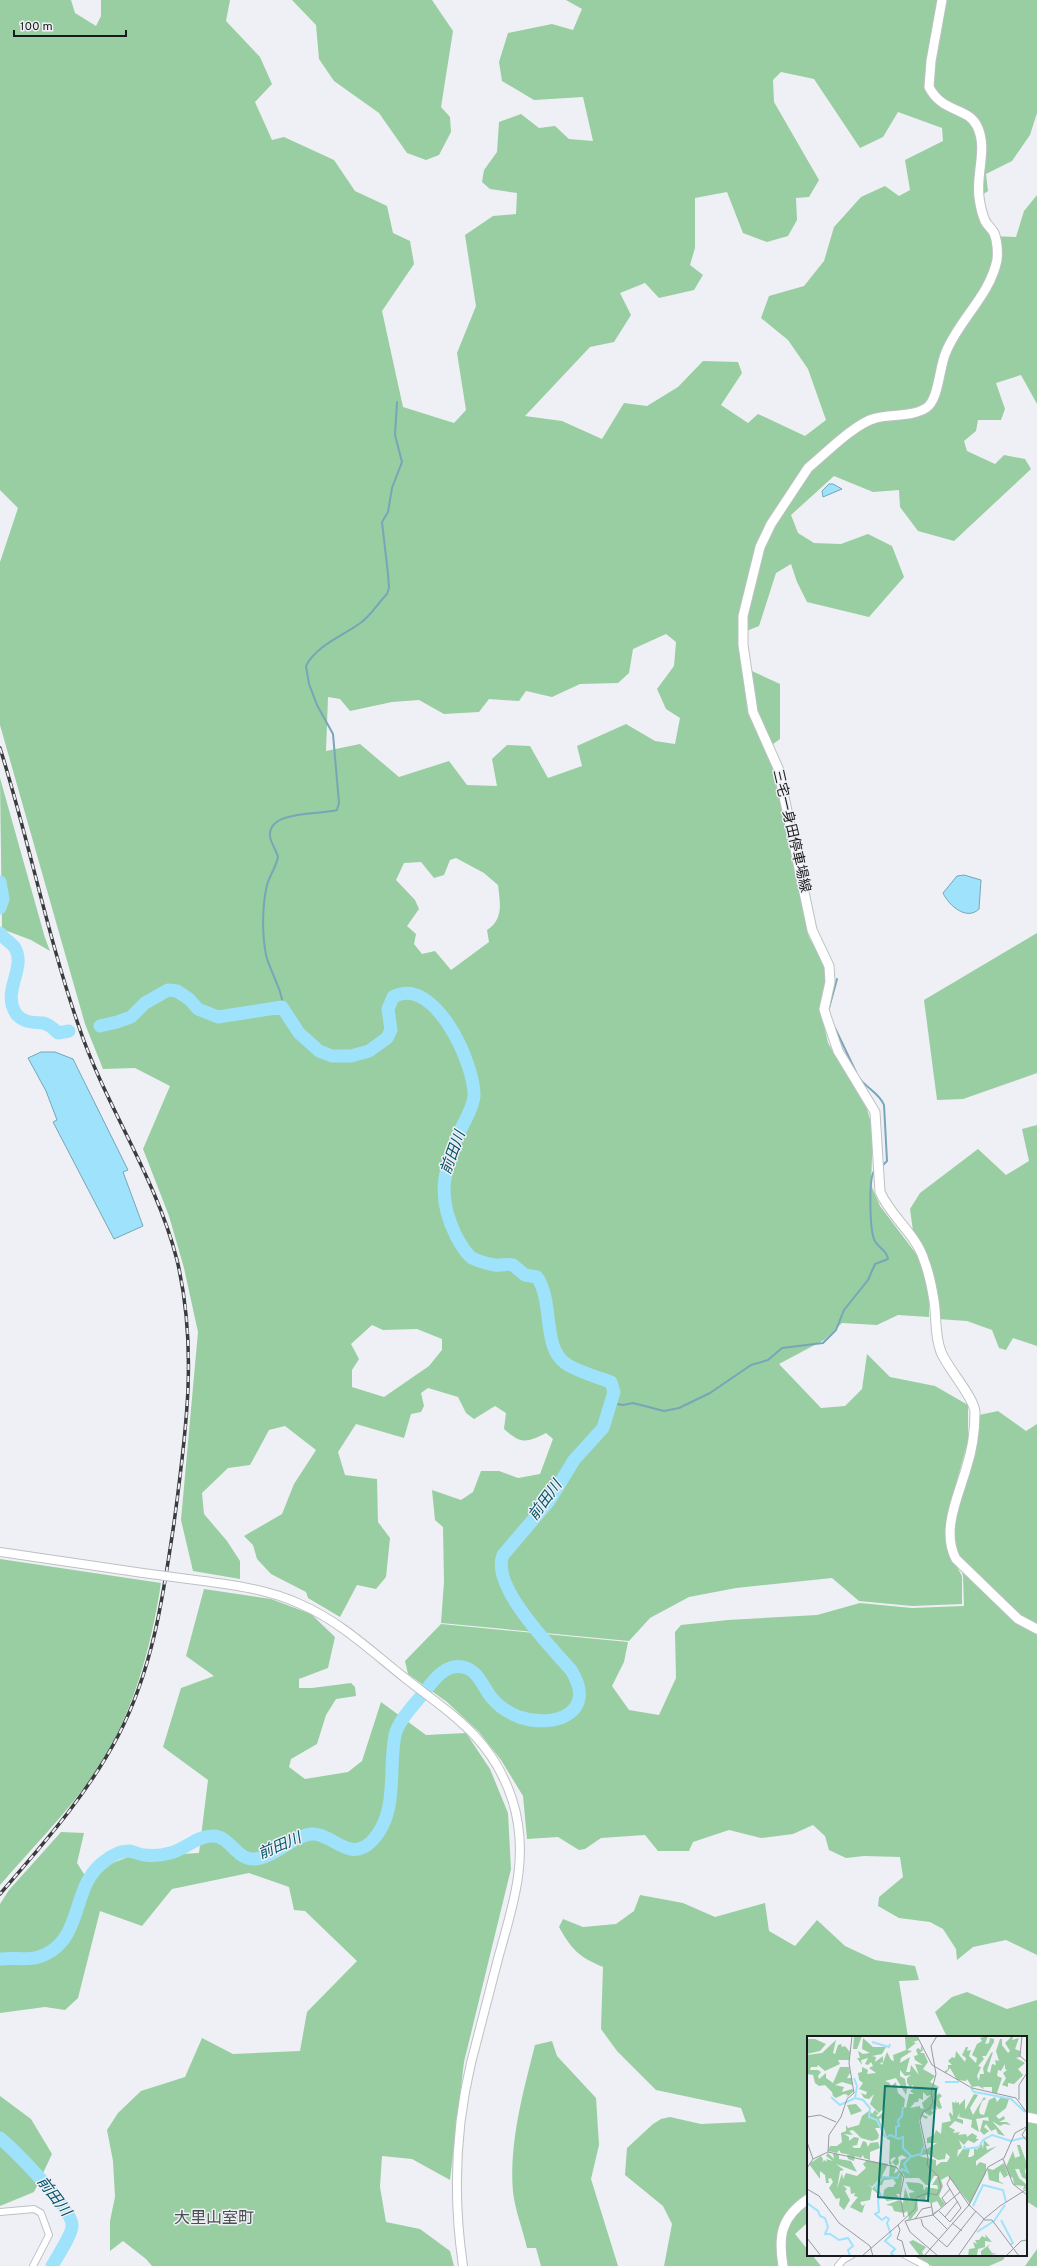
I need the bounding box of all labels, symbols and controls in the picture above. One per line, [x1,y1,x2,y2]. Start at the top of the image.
scale bar [14,12,126,38]
text: 100 m [20,19,53,35]
street label: 三宅一身田停車場線 [769,768,813,894]
water label: 前田川 [437,1127,471,1177]
water label: 前田川 [525,1476,568,1525]
water label: 前田川 [256,1829,306,1865]
inset map [807,2036,1027,2256]
water label: 前田川 [32,2173,75,2222]
district label: 大里山室町 [174,2209,254,2229]

